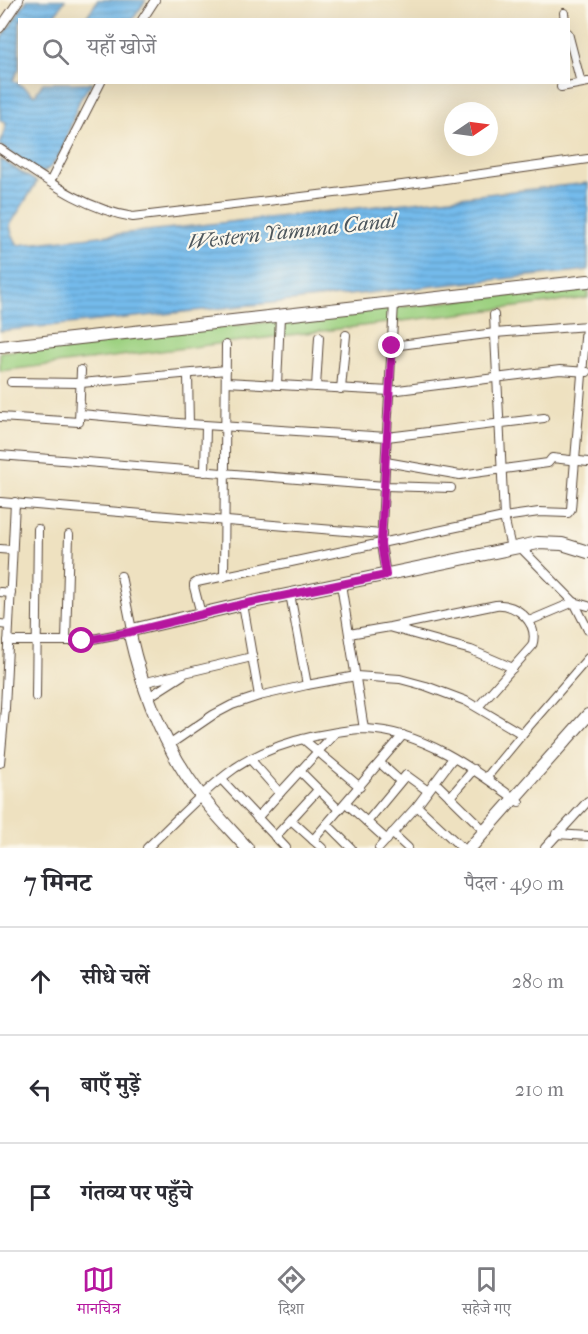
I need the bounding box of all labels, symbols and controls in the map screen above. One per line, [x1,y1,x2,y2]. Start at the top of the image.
search box [18,18,570,84]
text: यहाँ खोजें [87,34,156,60]
icon: search [39,35,72,68]
north arrow [444,102,498,156]
water label: Western Yamuna Canal [187,208,400,254]
route end [378,332,404,358]
route start [68,627,94,653]
text: 7 मिनट [24,867,91,898]
text: पैदल · 490 m [464,872,564,895]
text: सीधे चलें [81,964,150,990]
icon: ahead [24,965,57,998]
text: 280 m [512,970,564,993]
text: बाएँ मुड़ें [81,1072,140,1098]
icon: left [24,1073,57,1106]
text: 210 m [515,1078,564,1101]
text: गंतव्य पर पहुँचे [81,1180,192,1206]
icon: arrive [24,1181,57,1214]
tab: मानचित्र [77,1263,121,1324]
tab: दिशा [275,1263,308,1324]
tab: सहेजे गए [462,1263,511,1324]

